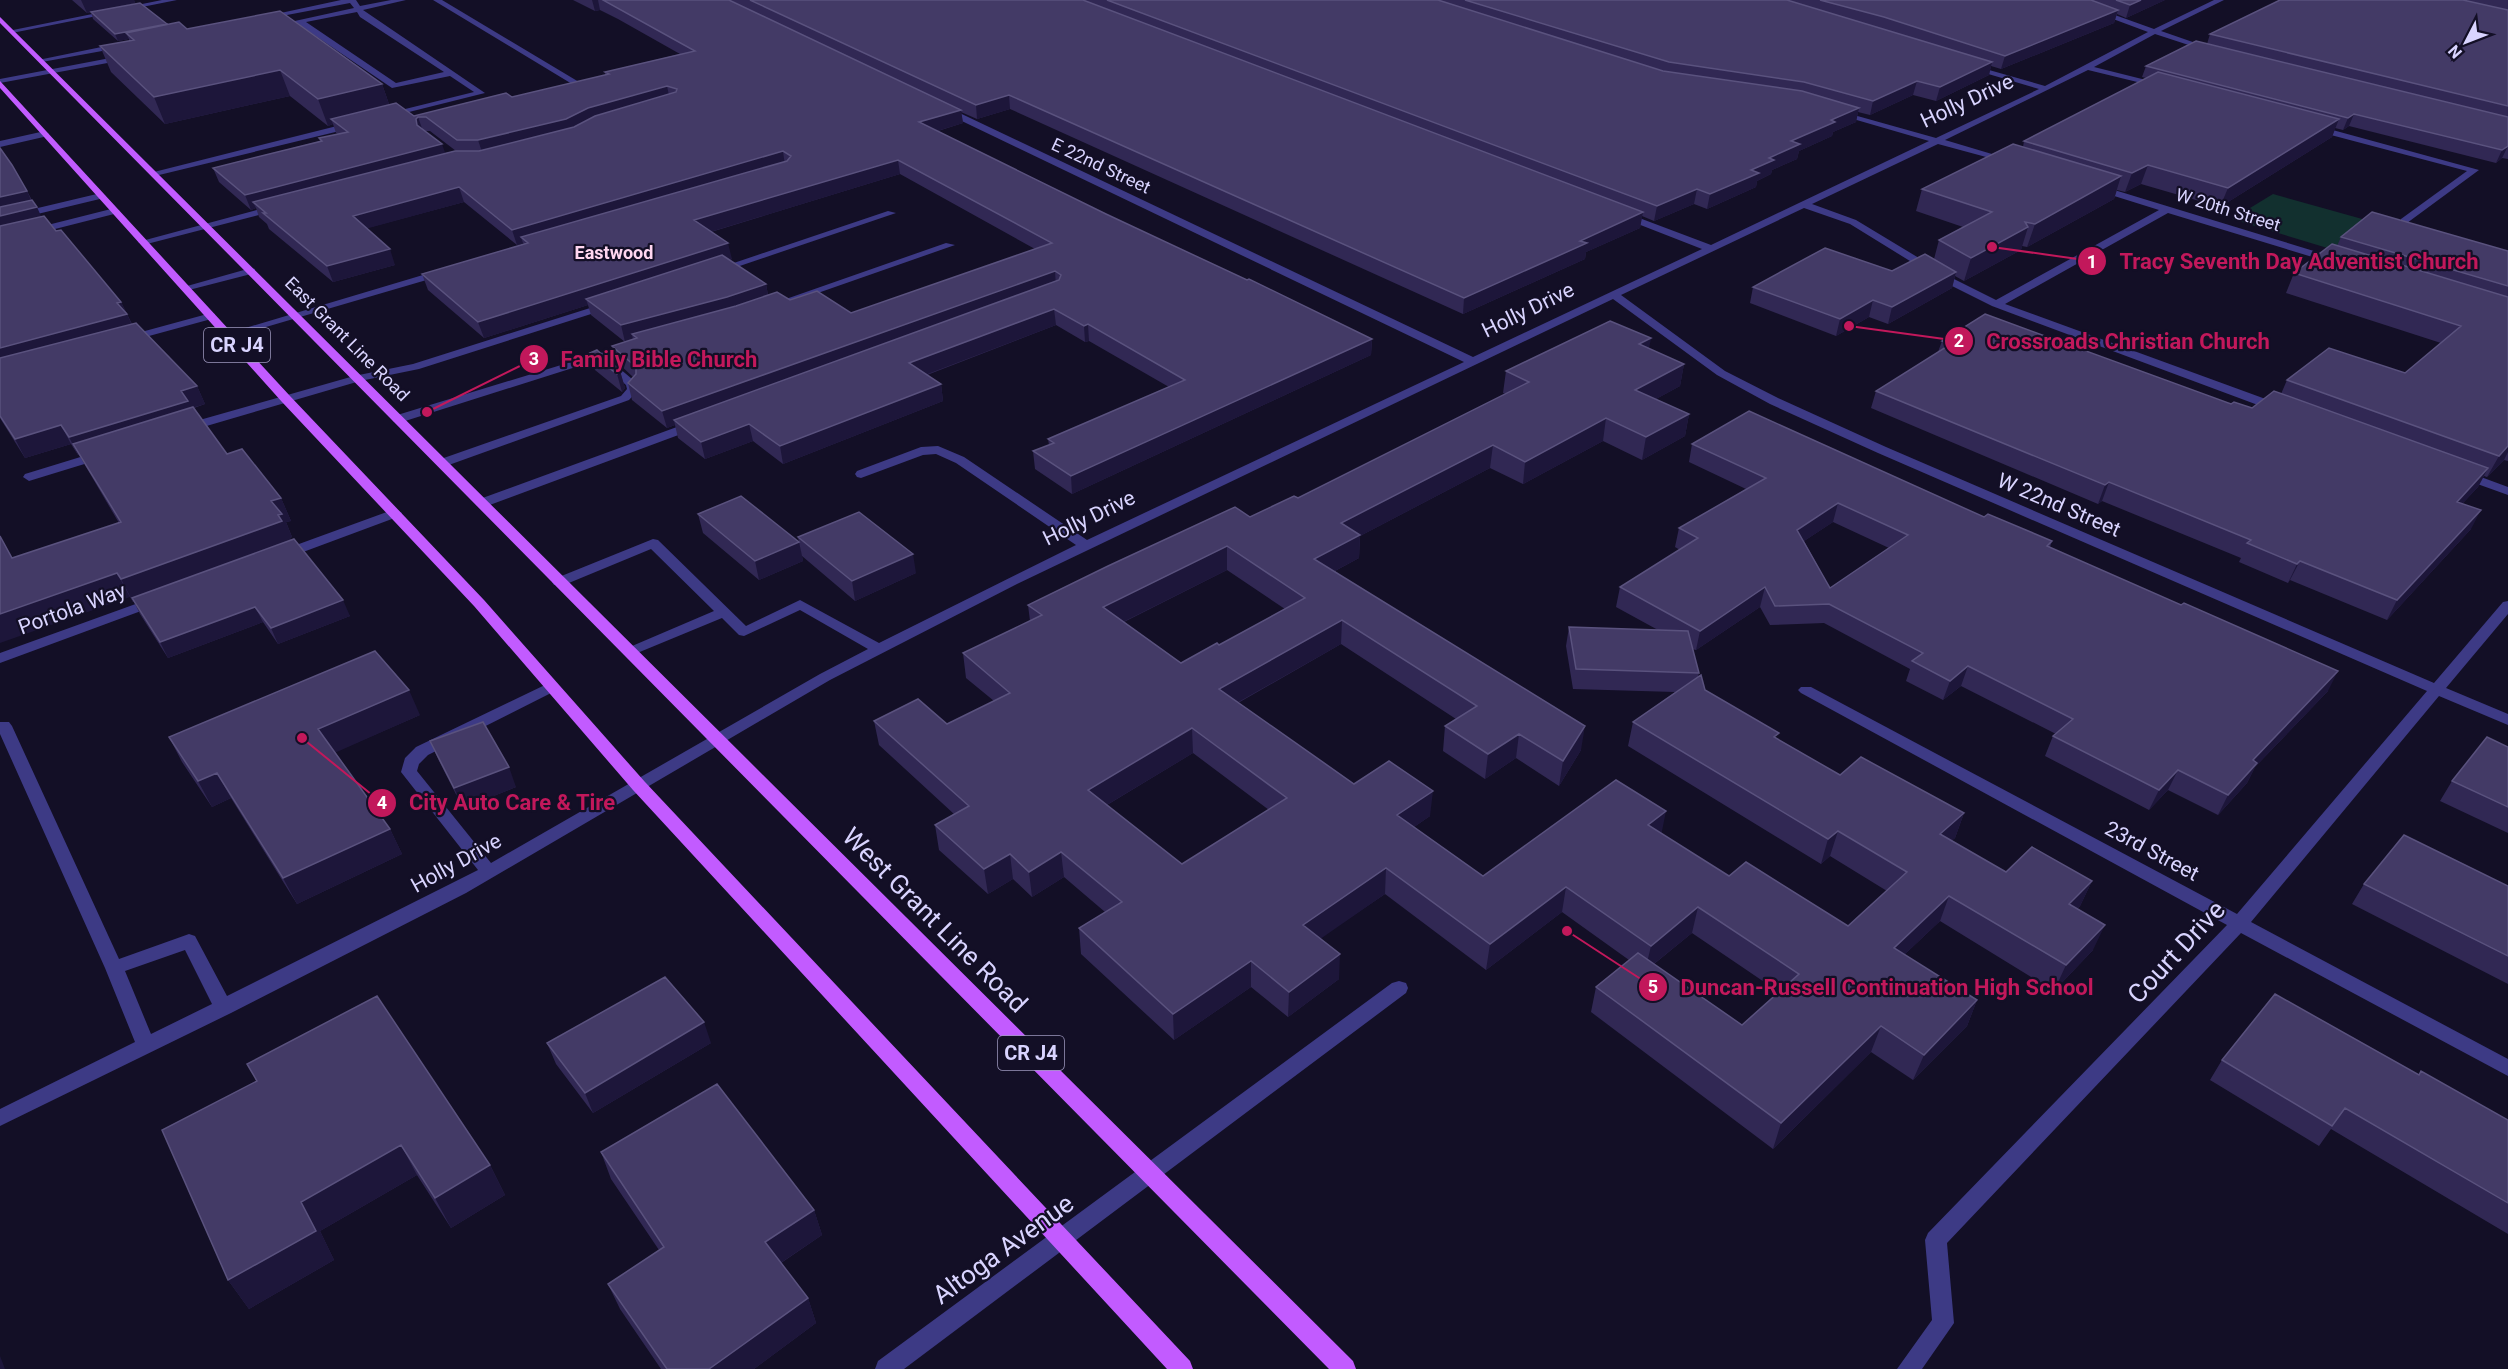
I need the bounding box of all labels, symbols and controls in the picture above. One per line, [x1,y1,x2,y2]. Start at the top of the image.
north arrow [2436,12,2496,72]
text: N [2444,41,2466,62]
street label: Holly Drive [1917,69,2017,133]
street label: E 22nd Street [1048,133,1154,198]
street label: W 20th Street [2173,184,2283,235]
callout: Tracy Seventh Day Adventist Church [2077,241,2490,281]
district label: Eastwood [575,242,653,263]
text: Tracy Seventh Day Adventist Church [2119,249,2479,274]
text: 1 [2087,251,2097,272]
street label: East Grant Line Road [281,272,414,405]
street label: Holly Drive [1478,277,1578,343]
callout: Crossroads Christian Church [1944,321,2282,361]
road number: CR J4 [204,328,270,362]
text: Crossroads Christian Church [1986,329,2270,354]
text: 2 [1954,330,1964,351]
callout: Family Bible Church [519,339,770,379]
text: Family Bible Church [561,347,757,372]
text: 3 [529,348,539,369]
street label: W 22nd Street [1994,468,2124,542]
street label: Holly Drive [1039,485,1139,551]
street label: Portola Way [15,578,129,640]
callout: City Auto Care & Tire [367,783,627,823]
text: City Auto Care & Tire [409,790,615,815]
text: 4 [377,792,387,813]
street label: 23rd Street [2101,816,2203,886]
street label: West Grant Line Road [836,821,1034,1019]
street label: Holly Drive [407,828,505,898]
street label: Court Drive [2121,895,2231,1009]
callout: Duncan-Russell Continuation High School [1638,967,2105,1007]
text: Duncan-Russell Continuation High School [1680,975,2094,1000]
text: 5 [1648,976,1658,997]
road number: CR J4 [998,1036,1064,1070]
street label: Altoga Avenue [927,1188,1079,1310]

